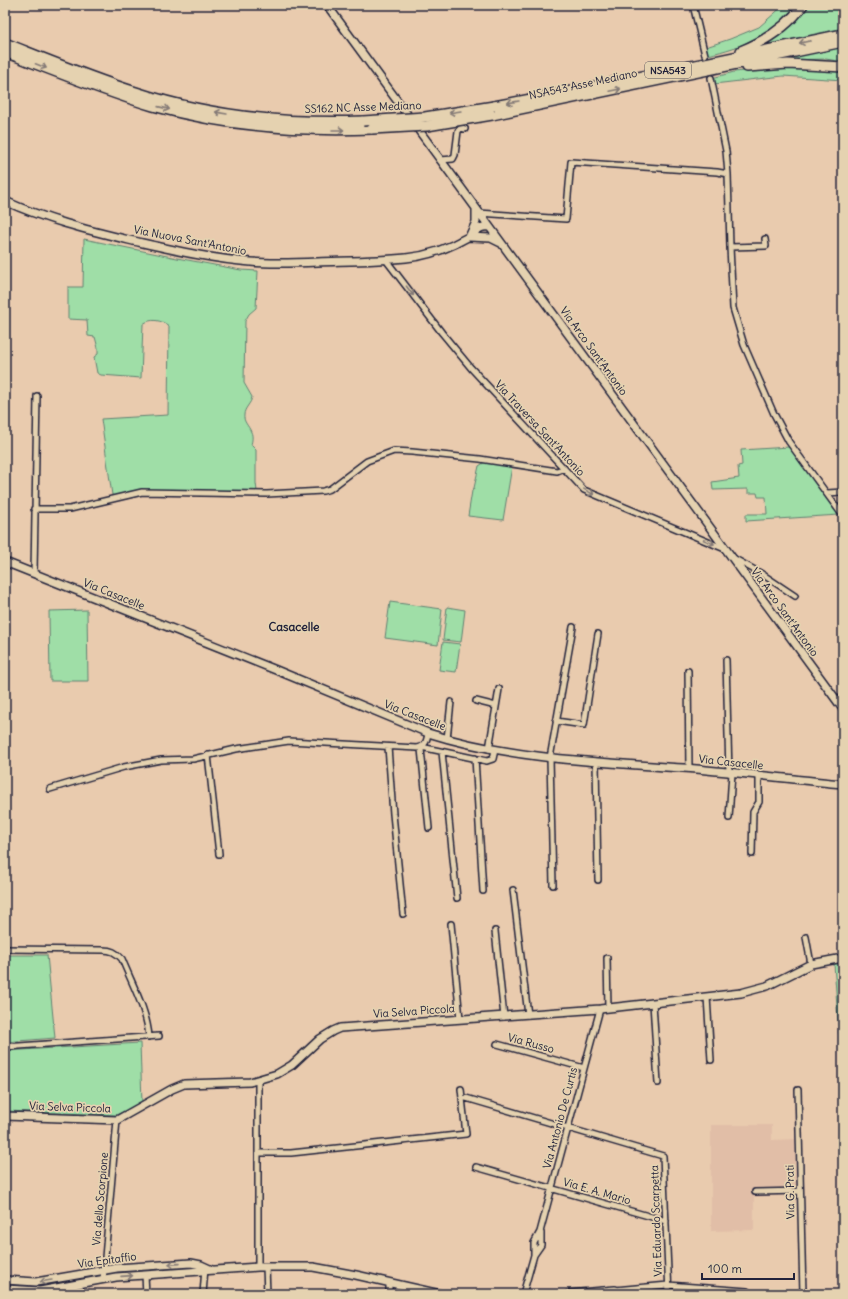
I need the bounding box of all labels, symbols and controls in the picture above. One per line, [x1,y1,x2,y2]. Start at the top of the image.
one-way arrow [799,38,812,46]
road number: NSA543 [645,62,691,78]
one-way arrow [35,63,47,71]
street label: NSA543 Asse Mediano [528,66,638,102]
one-way arrow [609,86,622,94]
street label: SS162 NC Asse Mediano [304,98,422,116]
one-way arrow [507,98,520,106]
one-way arrow [157,105,170,113]
one-way arrow [215,108,228,116]
one-way arrow [449,108,462,116]
one-way arrow [331,126,344,134]
street label: Via Nuova Sant'Antonio [132,222,248,258]
one-way arrow [406,285,414,296]
street label: Via Arco Sant'Antonio [557,304,631,398]
street label: Via Traversa Sant'Antonio [492,377,588,479]
one-way arrow [583,489,595,496]
one-way arrow [702,539,714,547]
street label: Via Arco Sant'Antonio [748,565,822,659]
street label: Via Casacelle [81,575,147,613]
district label: Casacelle [268,619,320,634]
street label: Via Casacelle [382,697,448,733]
street label: Via Casacelle [698,752,764,772]
street label: Via Selva Piccola [373,1001,455,1021]
street label: Via Russo [506,1030,556,1056]
street label: Via Antonio De Curtis [540,1066,580,1170]
street label: Via Selva Piccola [29,1099,111,1115]
street label: Via dello Scorpione [89,1152,111,1246]
street label: Via Eduardo Scarpetta [647,1165,665,1277]
street label: Via G. Prati [783,1165,797,1219]
street label: Via E. A. Mario [562,1175,632,1207]
street label: Via Epitaffio [77,1249,137,1271]
scale bar [702,1255,794,1281]
one-way arrow [168,1261,181,1268]
text: 100 m [708,1261,742,1276]
one-way arrow [120,1273,133,1280]
one-way arrow [39,1277,52,1285]

